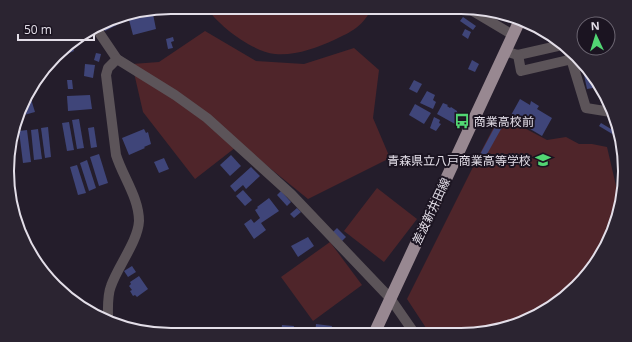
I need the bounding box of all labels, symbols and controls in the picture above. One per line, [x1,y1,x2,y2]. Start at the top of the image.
scale bar [18,16,94,42]
north arrow [576,16,616,56]
text: N [590,18,600,33]
text: 50 m [24,21,52,38]
bus stop icon: 商業高校前 [453,112,471,130]
place label: 商業高校前 [474,113,534,130]
school or university icon: 青森県立八戸商業高等学校 [534,151,552,169]
place label: 青森県立八戸商業高等学校 [387,152,531,169]
street label: 差波新井田線 [408,175,454,247]

